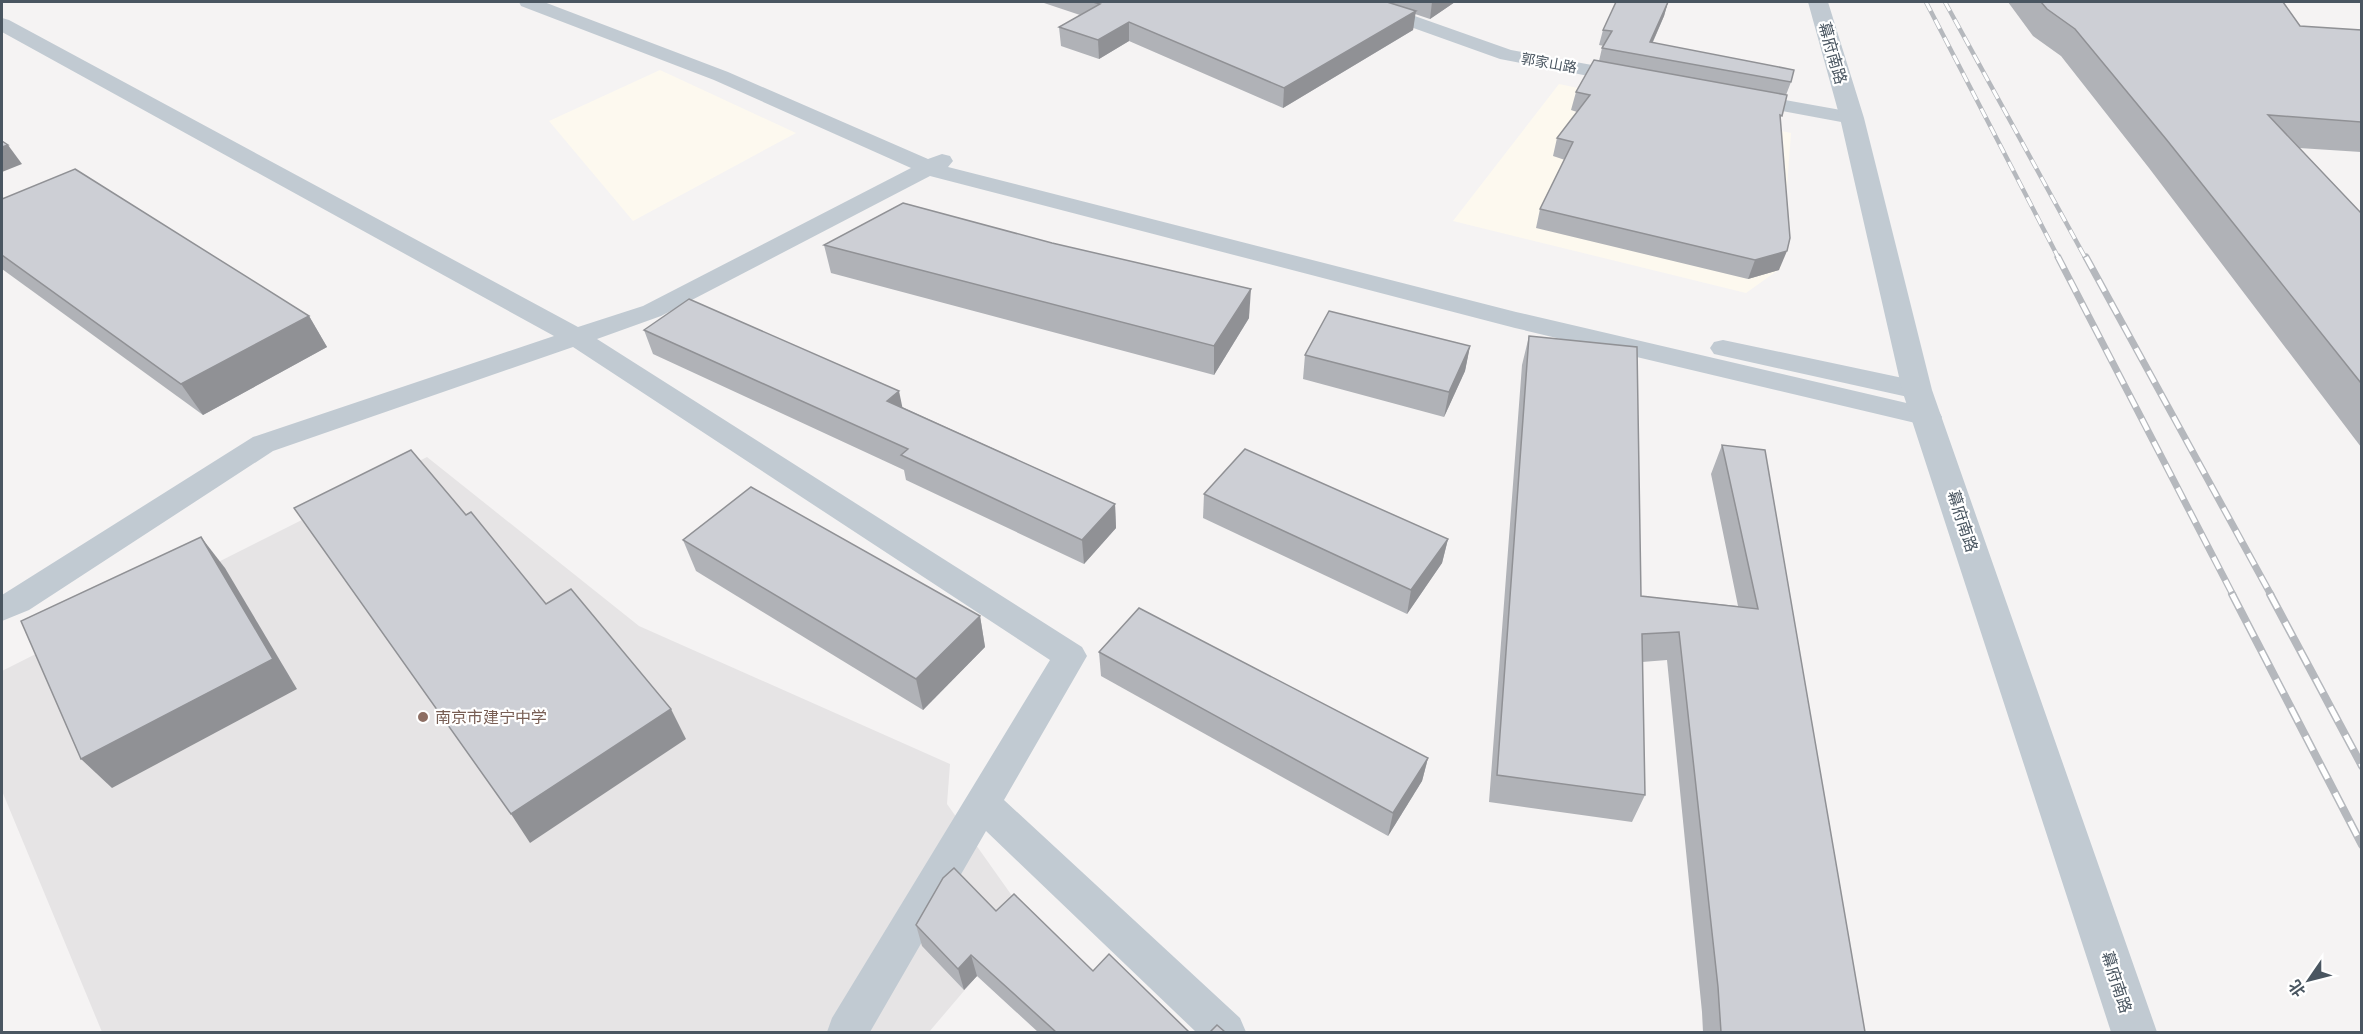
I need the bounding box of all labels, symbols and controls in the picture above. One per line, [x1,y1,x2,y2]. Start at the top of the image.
street label: 幕府南路 [1815,19,1851,87]
street label: 郭家山路 [1520,49,1578,77]
street label: 幕府南路 [1944,487,1982,555]
place label: 南京市建宁中学 [435,707,547,727]
marker: 南京市建宁中学 [416,710,430,724]
street label: 幕府南路 [2098,948,2136,1016]
north arrow [2279,950,2339,1010]
text: 北 [2284,976,2309,1001]

